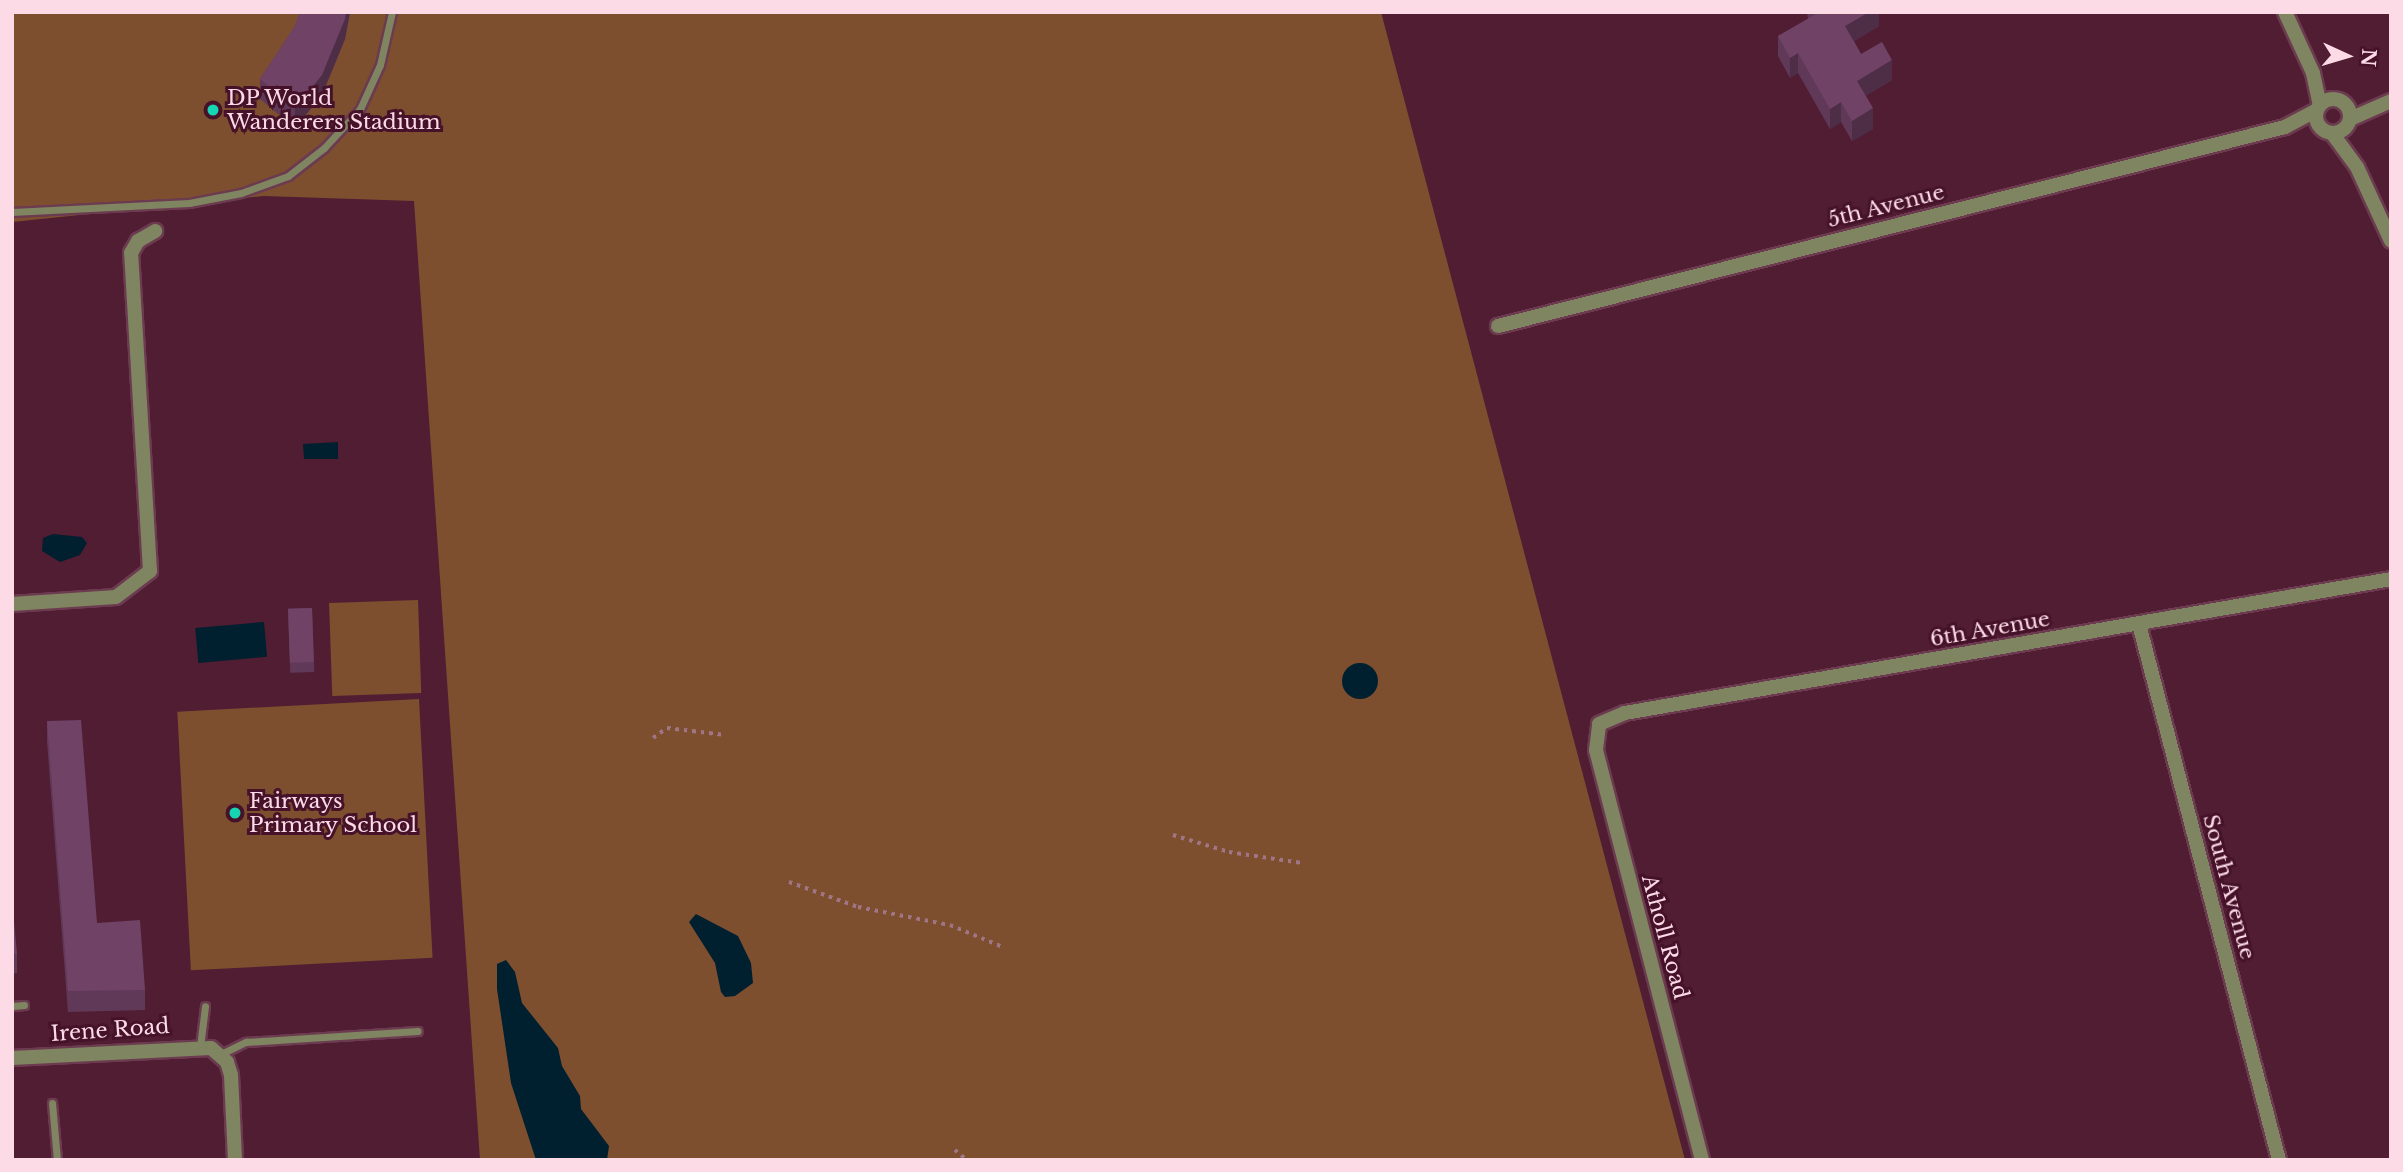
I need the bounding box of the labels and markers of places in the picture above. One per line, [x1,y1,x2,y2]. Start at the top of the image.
place label: DP World Wanderers Stadium [227,85,441,135]
marker: DP World Wanderers Stadium [205,102,221,118]
place label: Fairways Primary School [249,788,418,838]
marker: Fairways Primary School [227,805,243,821]

